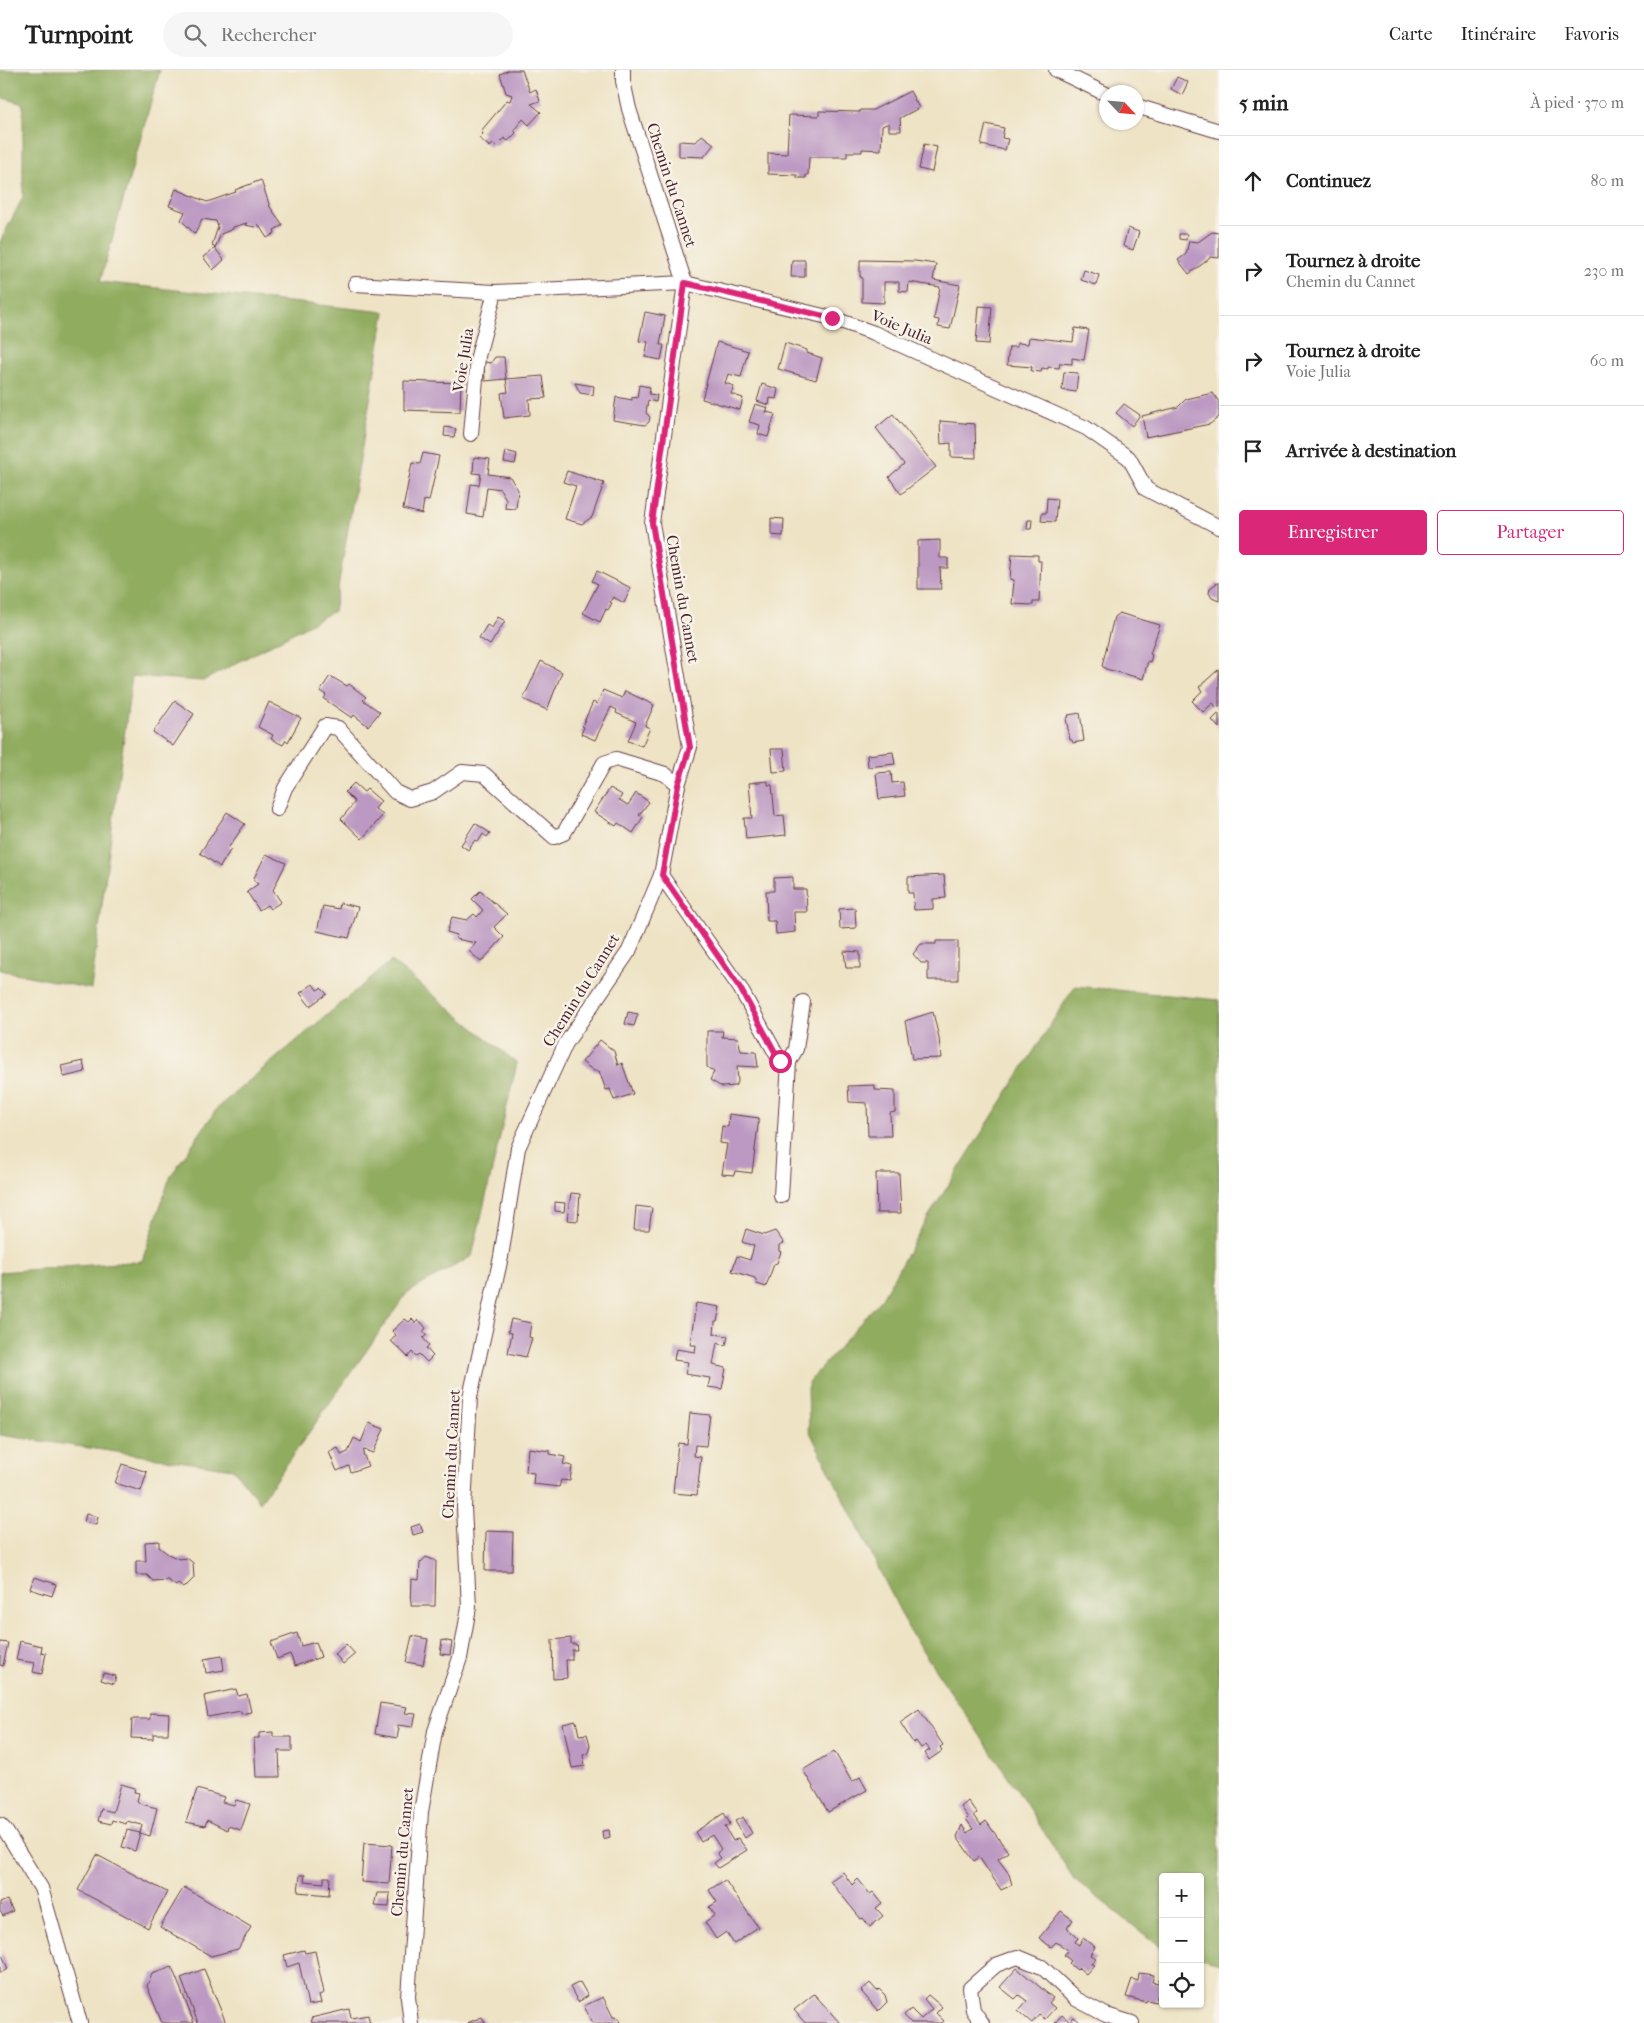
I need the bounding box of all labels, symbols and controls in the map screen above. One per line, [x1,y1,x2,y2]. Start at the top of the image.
search box [163,12,513,57]
text: Turnpoint [25,21,133,49]
icon: search [181,21,209,49]
text: Rechercher [221,24,316,46]
text: Carte [1389,24,1433,45]
text: Itinéraire [1461,24,1536,45]
text: Favoris [1564,24,1619,45]
north arrow [1099,85,1144,130]
text: 5 min [1239,91,1288,115]
text: À pied · 370 m [1530,93,1624,112]
street label: Chemin du Cannet [643,120,701,250]
icon: ahead [1239,167,1267,195]
text: Continuez [1286,170,1371,192]
text: 80 m [1590,171,1624,190]
text: Tournez à droite [1286,250,1420,272]
icon: right [1239,257,1267,285]
text: 230 m [1584,261,1624,280]
text: Chemin du Cannet [1286,272,1416,291]
street label: Voie Julia [868,305,936,349]
route end [821,307,844,330]
street label: Voie Julia [448,326,478,394]
text: Tournez à droite [1286,340,1420,362]
icon: right [1239,347,1267,375]
text: 60 m [1590,351,1624,370]
text: Voie Julia [1286,362,1351,381]
icon: arrive [1239,437,1267,465]
text: Arrivée à destination [1286,440,1456,462]
button: Enregistrer [1239,510,1427,555]
button: Partager [1437,510,1624,555]
street label: Chemin du Cannet [662,533,704,665]
street label: Chemin du Cannet [539,930,624,1050]
route start [769,1050,792,1073]
street label: Chemin du Cannet [438,1388,464,1519]
street label: Chemin du Cannet [387,1786,417,1917]
map controls [1159,1873,1204,2008]
button: + [1159,1873,1204,1918]
button: − [1159,1918,1204,1963]
button: locate [1159,1963,1204,2008]

